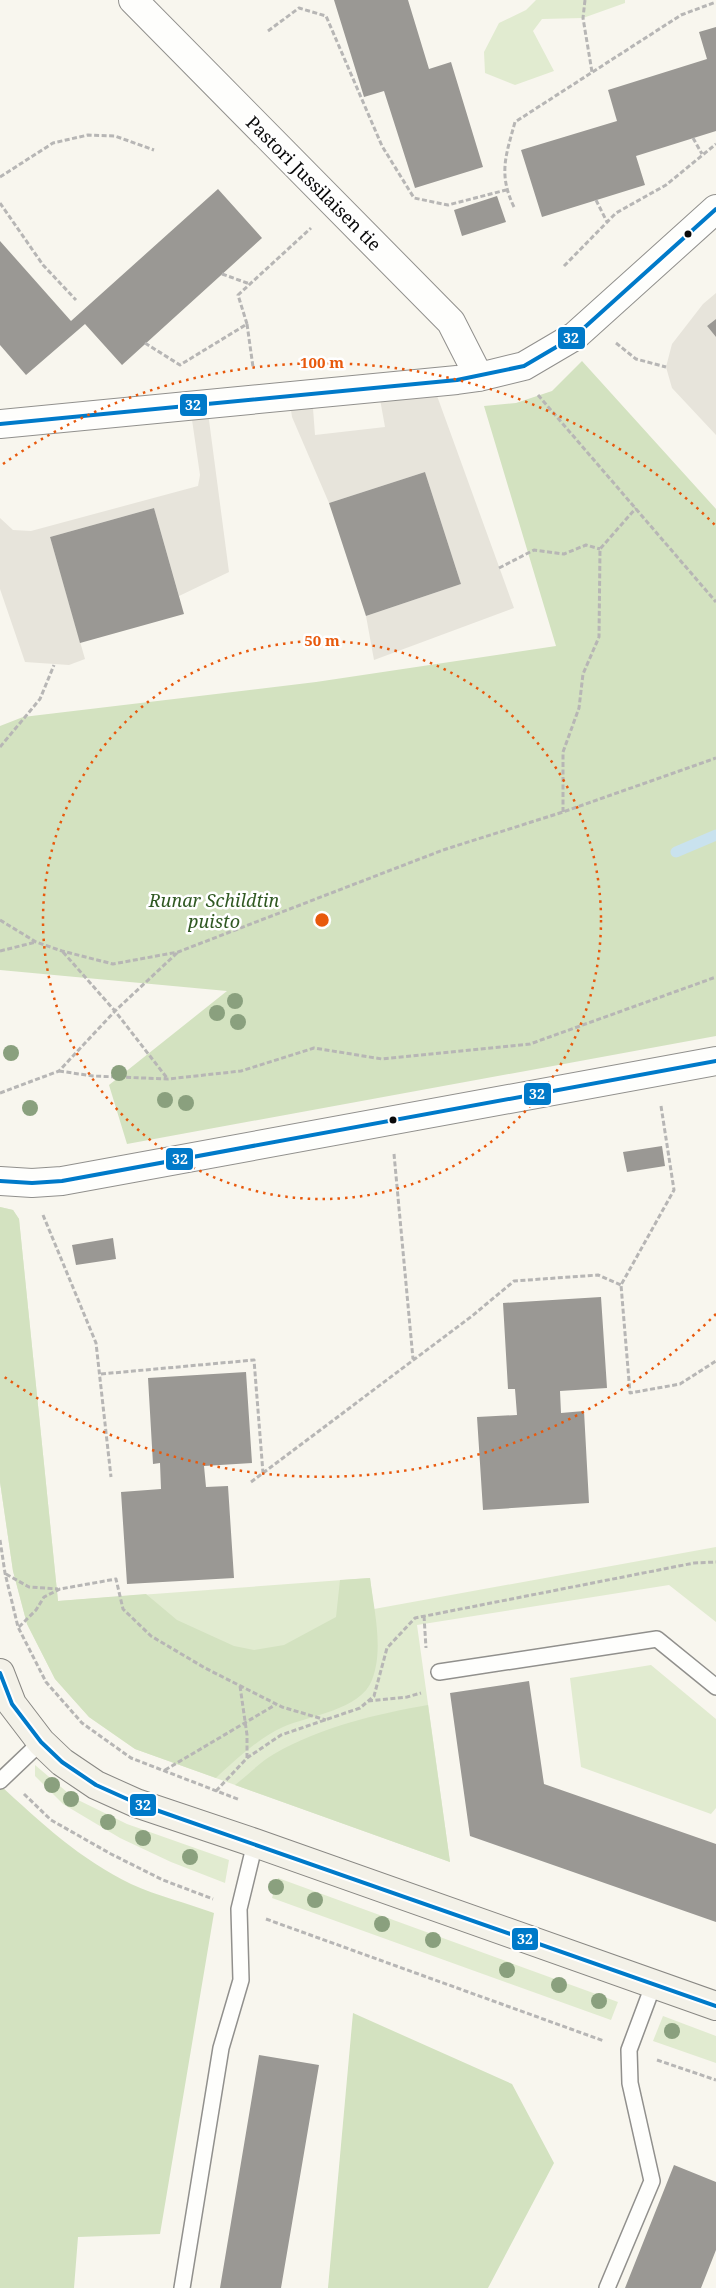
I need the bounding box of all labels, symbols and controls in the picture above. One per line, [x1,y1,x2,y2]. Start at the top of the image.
street label: Pastori Jussilaisen tie [241,110,387,256]
unlabelled marker [683,229,693,239]
line badge: 32 [557,326,586,350]
text: 32 [563,328,579,347]
text: 100 m [300,352,344,372]
line badge: 32 [179,393,208,417]
text: 32 [185,395,201,414]
text: 50 m [304,630,340,650]
park label: Runar Schildtin puisto [148,888,280,933]
centre of rings [313,911,331,929]
line badge: 32 [523,1082,552,1106]
text: 32 [529,1084,545,1103]
unlabelled marker [388,1115,398,1125]
line badge: 32 [165,1147,194,1171]
text: 32 [172,1149,188,1168]
line badge: 32 [129,1793,157,1817]
text: 32 [135,1795,151,1814]
line badge: 32 [511,1927,539,1951]
text: 32 [517,1929,533,1948]

